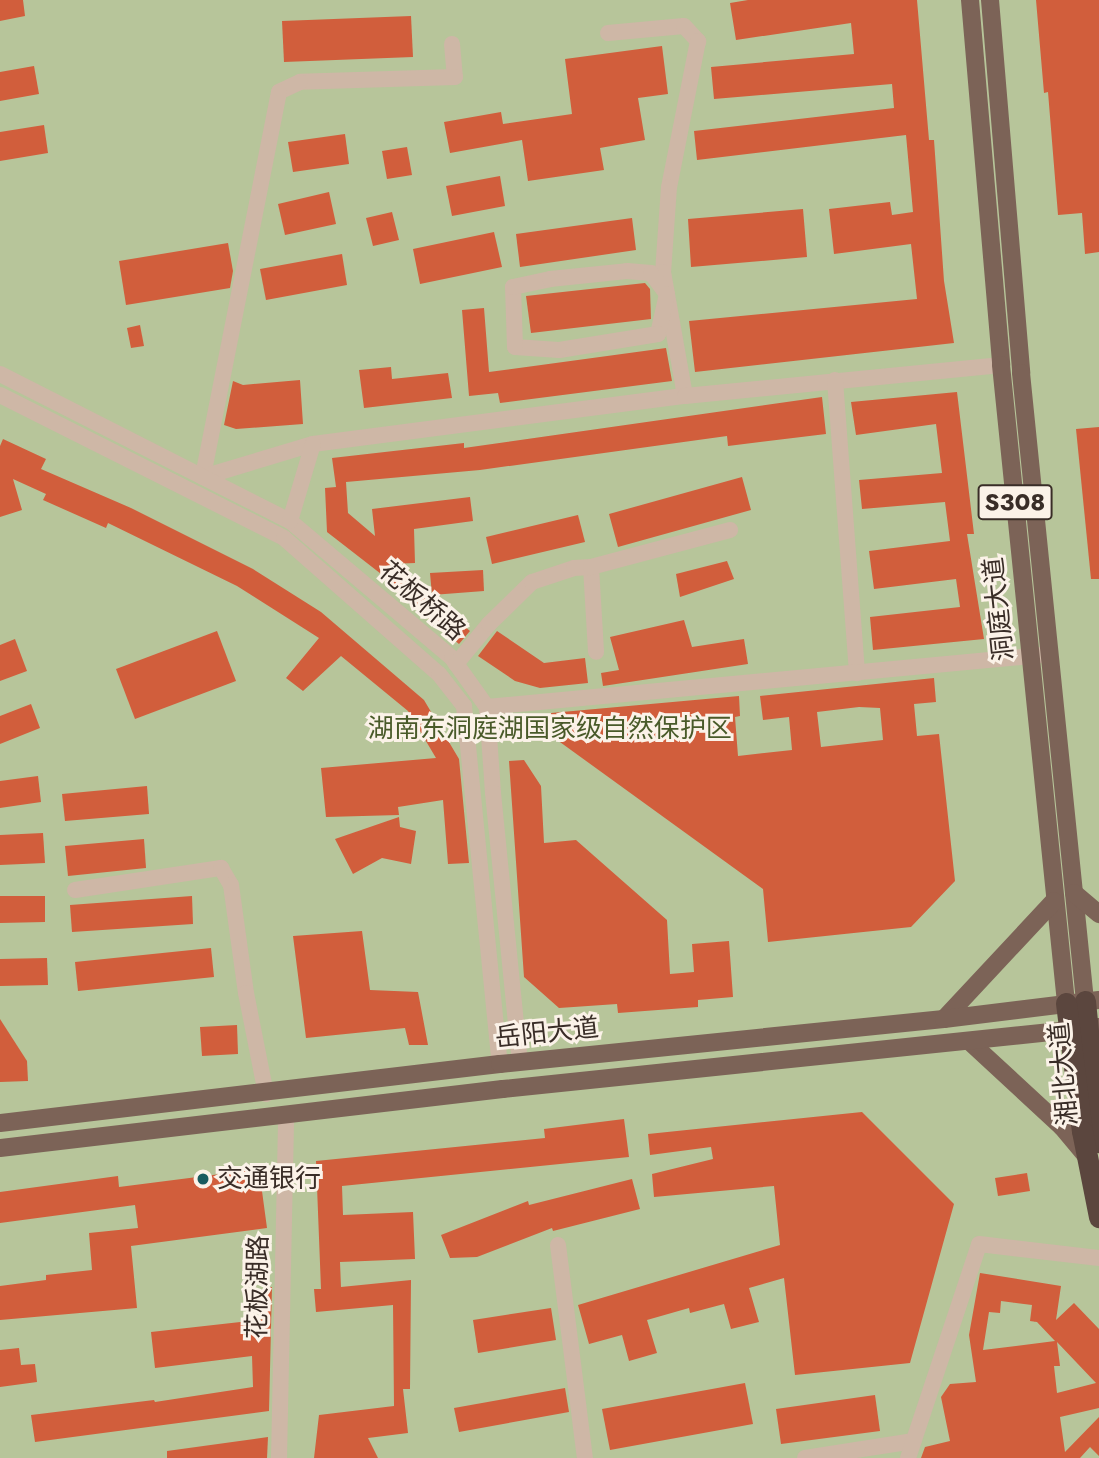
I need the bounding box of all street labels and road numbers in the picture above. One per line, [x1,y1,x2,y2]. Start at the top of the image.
road number: S308 [976,481,1054,522]
street label: 花板桥路 [373,555,471,647]
street label: 洞庭大道 [978,556,1020,662]
street label: 岳阳大道 [494,1012,600,1054]
street label: 湘北大道 [1044,1021,1084,1127]
street label: 花板湖路 [241,1235,275,1339]

